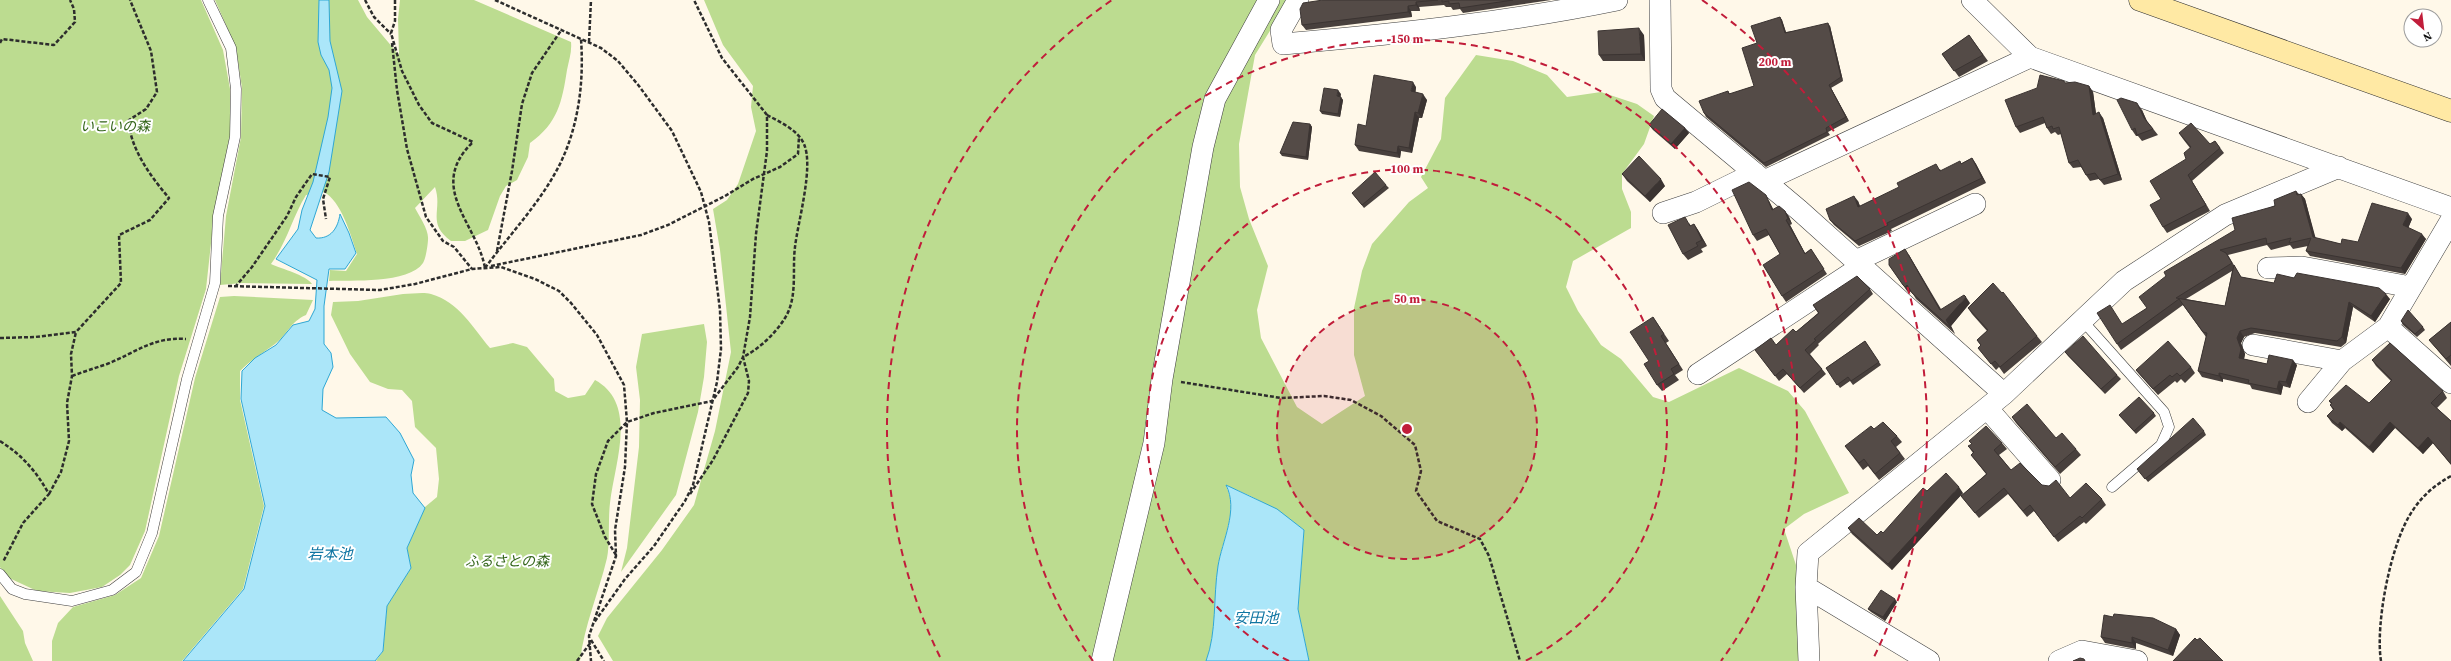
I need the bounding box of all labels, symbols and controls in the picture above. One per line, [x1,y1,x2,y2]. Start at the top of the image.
north arrow [2403,8,2443,48]
text: N [2420,28,2435,45]
text: 150 m [1391,31,1424,47]
text: 200 m [1759,54,1792,70]
park label: いこいの森 [80,116,152,136]
text: 100 m [1391,161,1424,177]
text: 50 m [1394,291,1420,307]
centre of rings [1400,422,1414,436]
water label: 岩本池 [307,543,354,564]
park label: ふるさとの森 [465,551,551,571]
water label: 安田池 [1233,607,1280,628]

